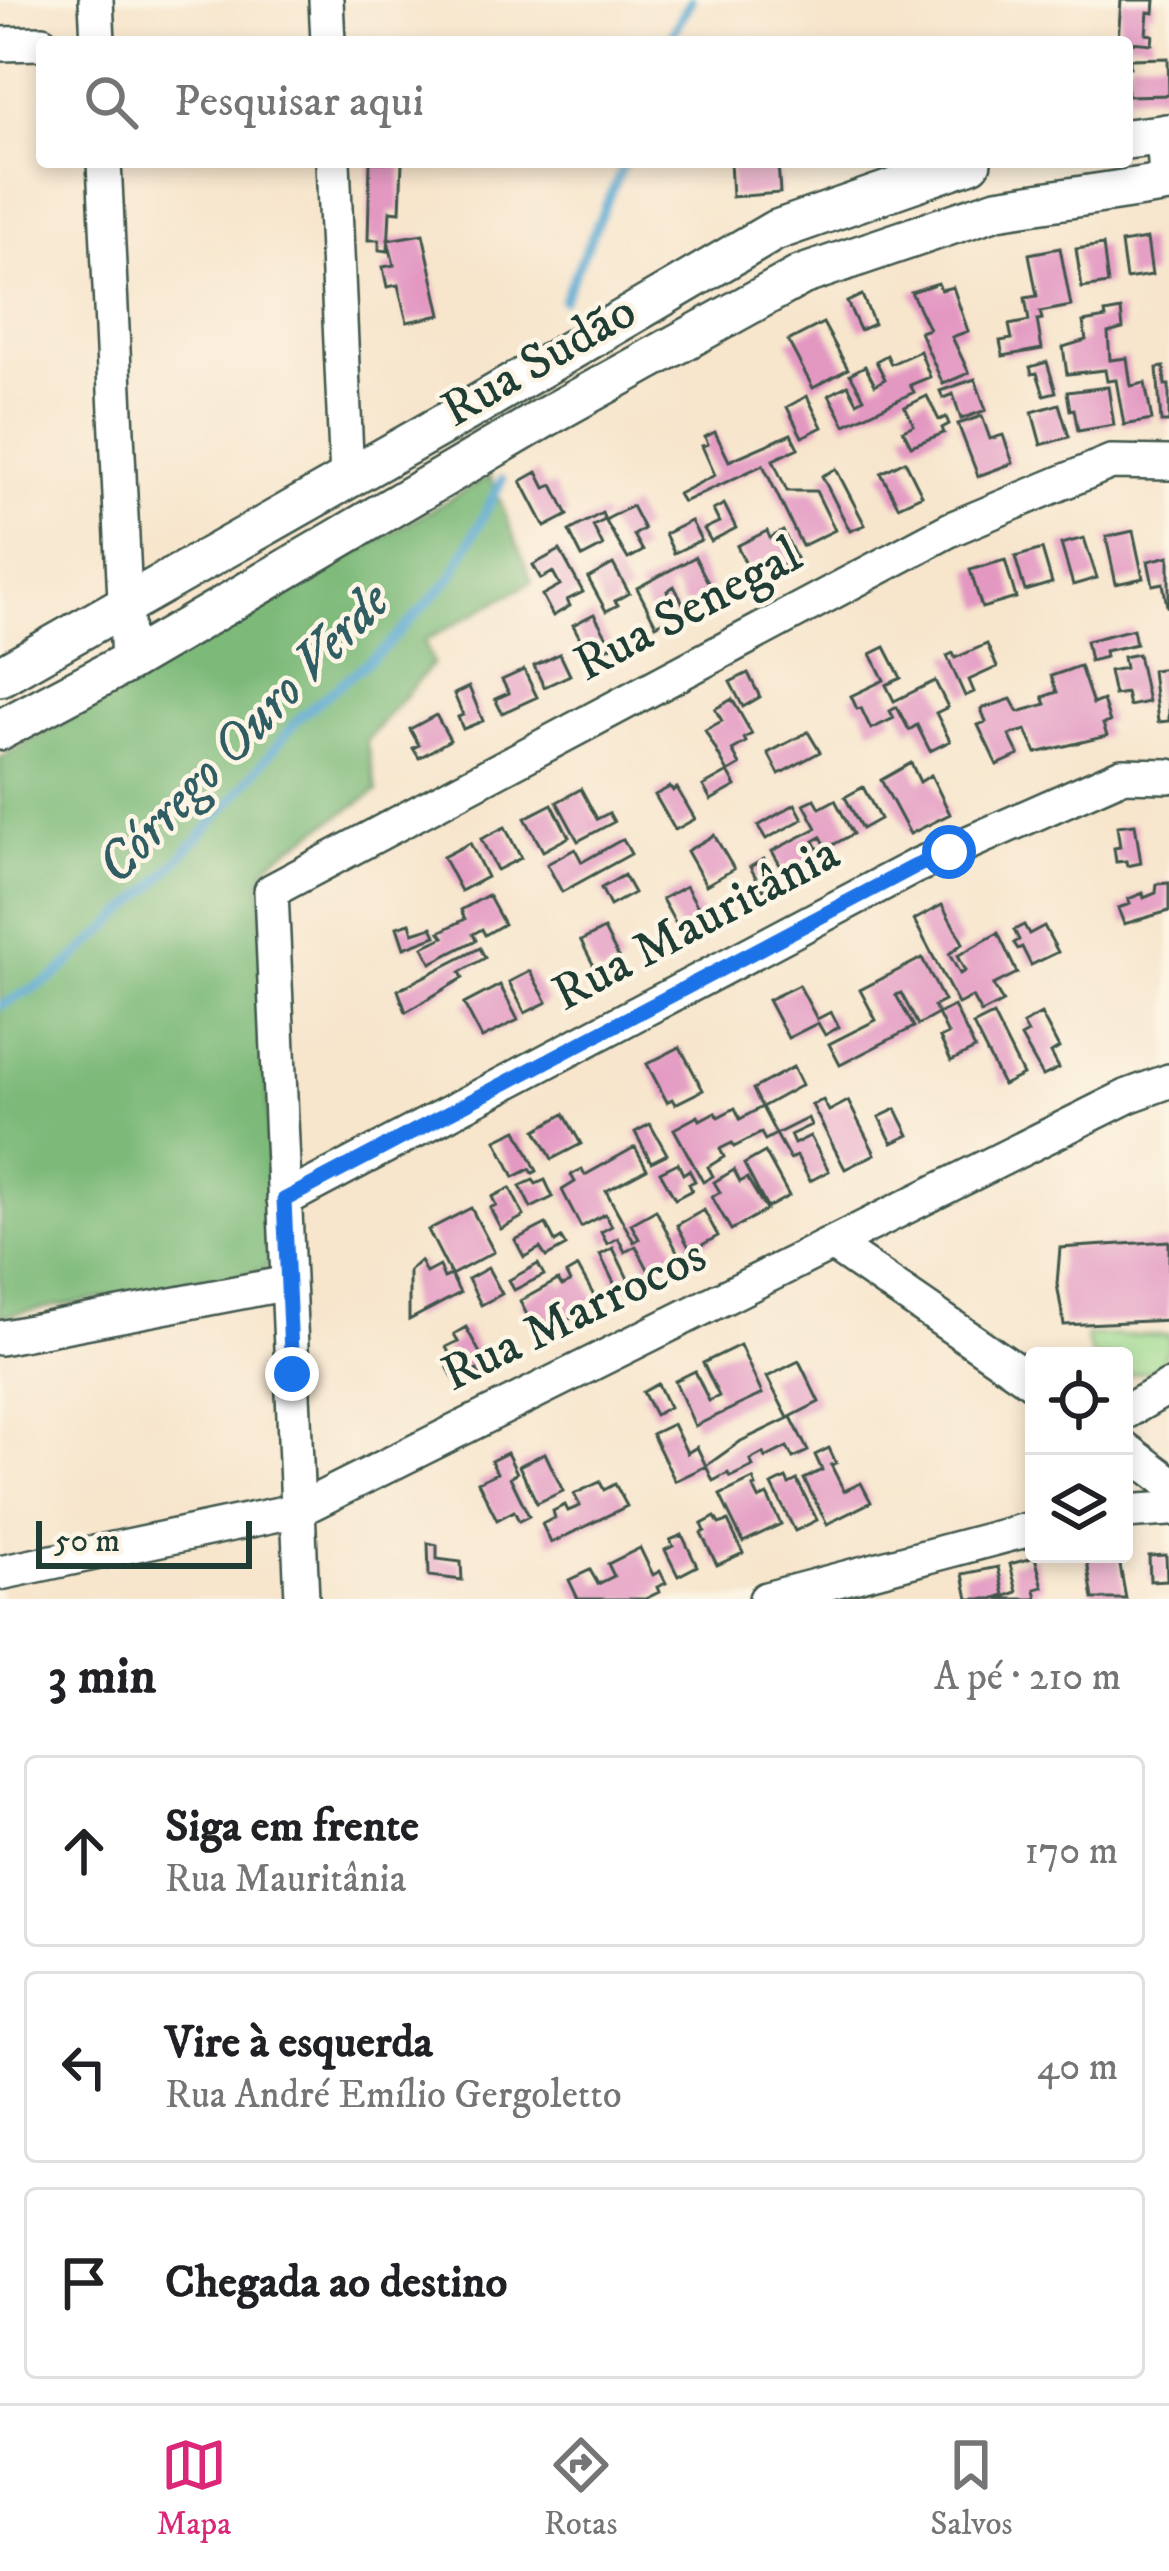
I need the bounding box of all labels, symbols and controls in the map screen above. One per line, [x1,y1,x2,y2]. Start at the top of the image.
search box [36,36,1133,168]
icon: search [78,69,144,135]
text: Pesquisar aqui [174,74,424,130]
street label: Rua Sudão [430,280,648,442]
street label: Rua Senegal [563,523,813,697]
water label: Córrego Ouro Verde [83,568,406,899]
street label: Rua Mauritânia [542,822,851,1026]
route start [922,825,976,879]
street label: Rua Marrocos [431,1224,717,1406]
route end [265,1347,319,1401]
map controls [1025,1347,1133,1563]
button: locate [1025,1347,1133,1455]
button: layers [1025,1455,1133,1563]
scale bar [36,1515,252,1568]
text: 50 m [54,1521,120,1562]
text: 3 min [48,1645,156,1709]
text: A pé · 210 m [934,1653,1121,1702]
text: Siga em frente [165,1799,419,1855]
icon: ahead [51,1818,117,1884]
text: 170 m [1024,1827,1118,1876]
text: Rua Mauritânia [165,1855,406,1904]
text: Vire à esquerda [165,2015,433,2071]
icon: left [51,2034,117,2100]
text: 40 m [1037,2043,1118,2092]
text: Rua André Emílio Gergoletto [165,2071,622,2120]
icon: arrive [51,2250,117,2316]
text: Chegada ao destino [165,2255,507,2311]
tab: Mapa [156,2432,231,2545]
tab: Rotas [544,2432,617,2545]
tab: Salvos [930,2432,1013,2545]

